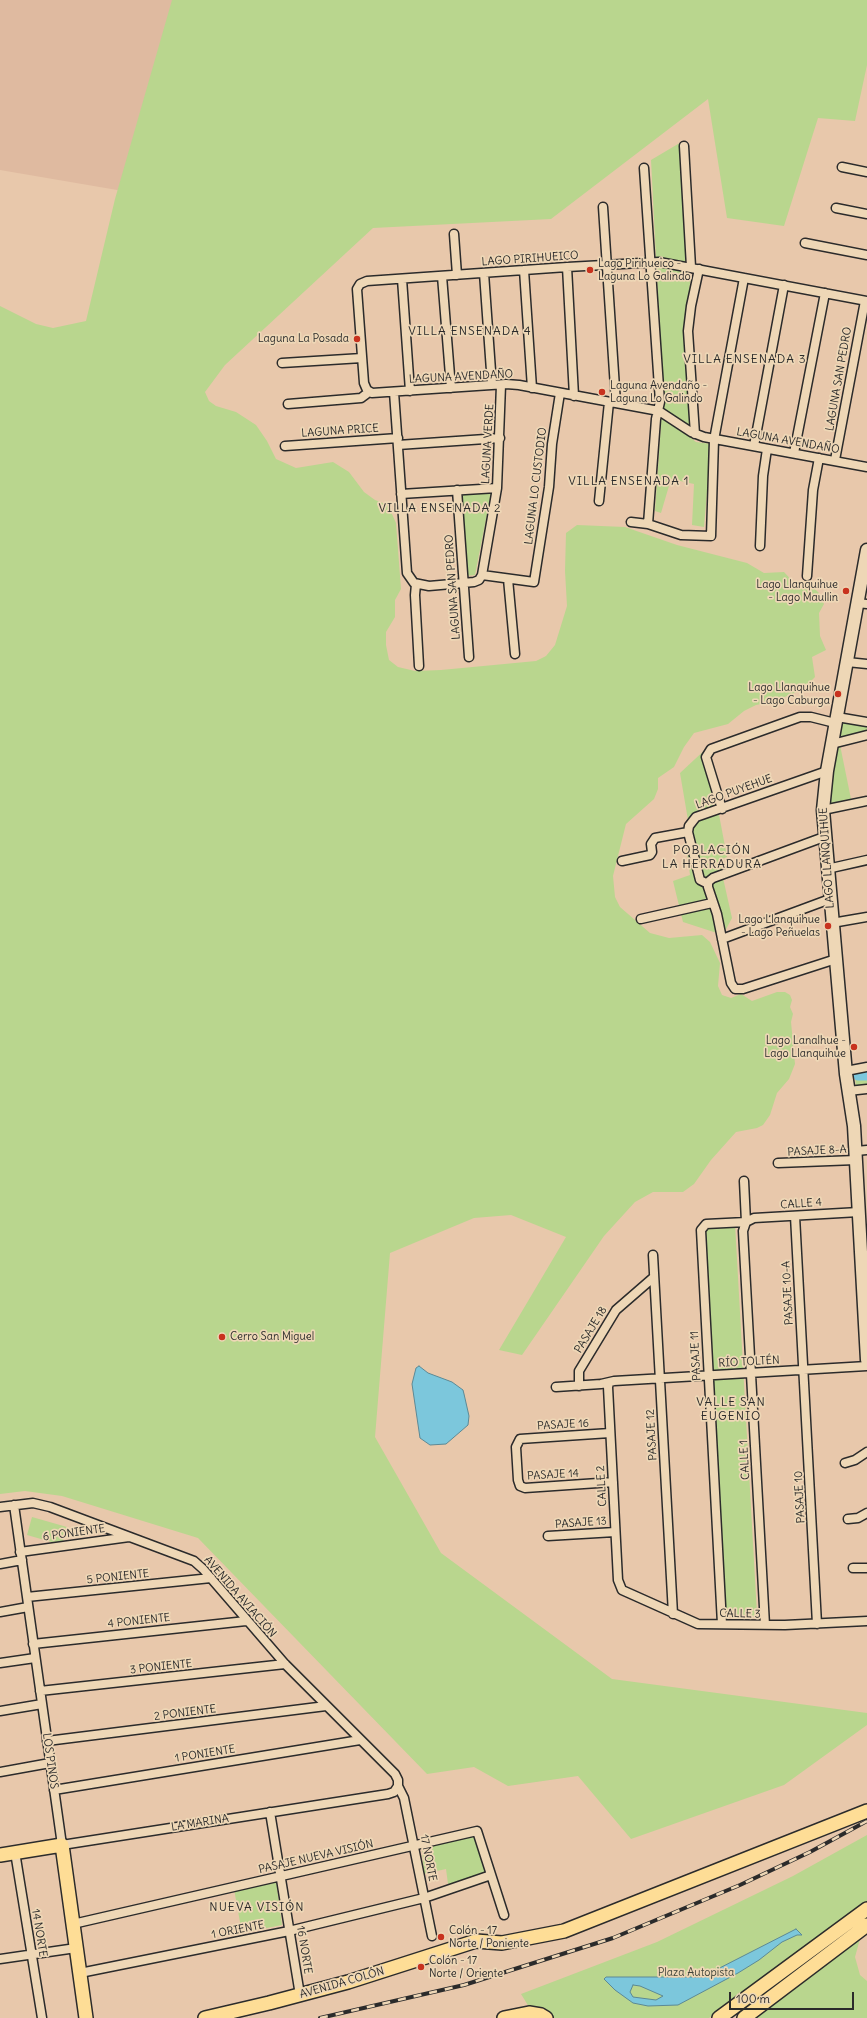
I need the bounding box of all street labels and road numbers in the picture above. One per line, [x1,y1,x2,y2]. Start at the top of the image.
street label: LAGO PIRIHUEICO [481,249,579,269]
street label: LAGUNA SAN PEDRO [823,326,855,432]
street label: LAGUNA AVENDAÑO [409,368,513,386]
street label: LAGUNA VERDE [479,404,497,484]
street label: LAGUNA PRICE [301,422,379,440]
street label: LAGUNA AVENDAÑO [735,425,841,457]
street label: LAGUNA LO CUSTODIO [522,427,550,545]
street label: LAGUNA SAN PEDRO [443,534,463,640]
street label: LAGO PUYEHUE [694,772,774,812]
street label: LAGO LLANQUIHUE [817,807,837,909]
street label: PASAJE 8-A [787,1143,847,1159]
street label: CALLE 4 [780,1196,822,1212]
street label: PASAJE 10-A [780,1260,796,1326]
street label: PASAJE 18 [572,1304,610,1356]
street label: PASAJE 11 [688,1331,704,1381]
street label: RÍO TOLTÉN [718,1354,780,1370]
street label: PASAJE 12 [644,1409,660,1461]
street label: PASAJE 16 [537,1417,589,1433]
street label: CALLE 1 [737,1440,753,1480]
street label: CALLE 2 [594,1465,610,1507]
street label: PASAJE 14 [527,1467,579,1483]
street label: PASAJE 10 [792,1470,808,1524]
street label: PASAJE 13 [555,1515,607,1531]
street label: 6 PONIENTE [42,1522,106,1544]
street label: AVENIDA AVIACIÓN [201,1554,279,1640]
street label: 5 PONIENTE [86,1567,150,1587]
street label: CALLE 3 [719,1607,761,1621]
street label: 4 PONIENTE [107,1611,171,1631]
street label: 3 PONIENTE [129,1657,193,1677]
street label: 2 PONIENTE [153,1703,217,1723]
street label: LOS PINOS [40,1732,60,1790]
street label: 1 PONIENTE [174,1743,236,1765]
street label: LA MARINA [170,1812,230,1834]
street label: 17 NORTE [417,1833,439,1883]
street label: PASAJE NUEVA VISIÓN [257,1837,375,1877]
street label: 14 NORTE [29,1908,49,1958]
street label: 1 ORIENTE [210,1918,266,1942]
street label: 16 NORTE [294,1925,314,1975]
street label: AVENIDA COLÓN [298,1965,386,2001]

